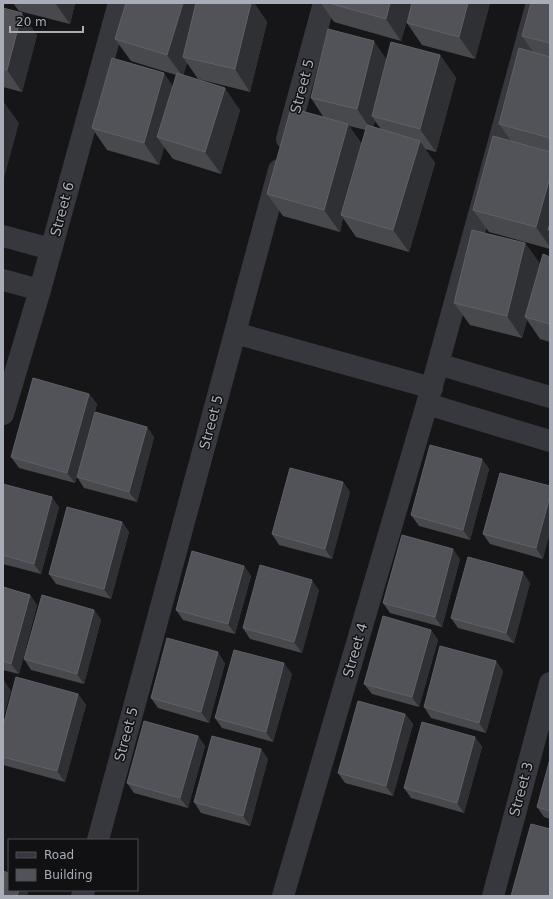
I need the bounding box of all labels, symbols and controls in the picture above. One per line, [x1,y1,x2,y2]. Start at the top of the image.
scale bar [10,8,83,34]
text: 20 m [16,15,47,29]
street label: Street 5 [287,57,317,115]
street label: Street 6 [47,180,77,238]
street label: Street 5 [196,393,226,451]
street label: Street 4 [340,621,370,679]
street label: Street 5 [111,705,141,763]
street label: Street 3 [506,760,536,818]
legend [8,839,138,891]
text: Road [44,848,74,862]
text: Building [44,868,93,882]

